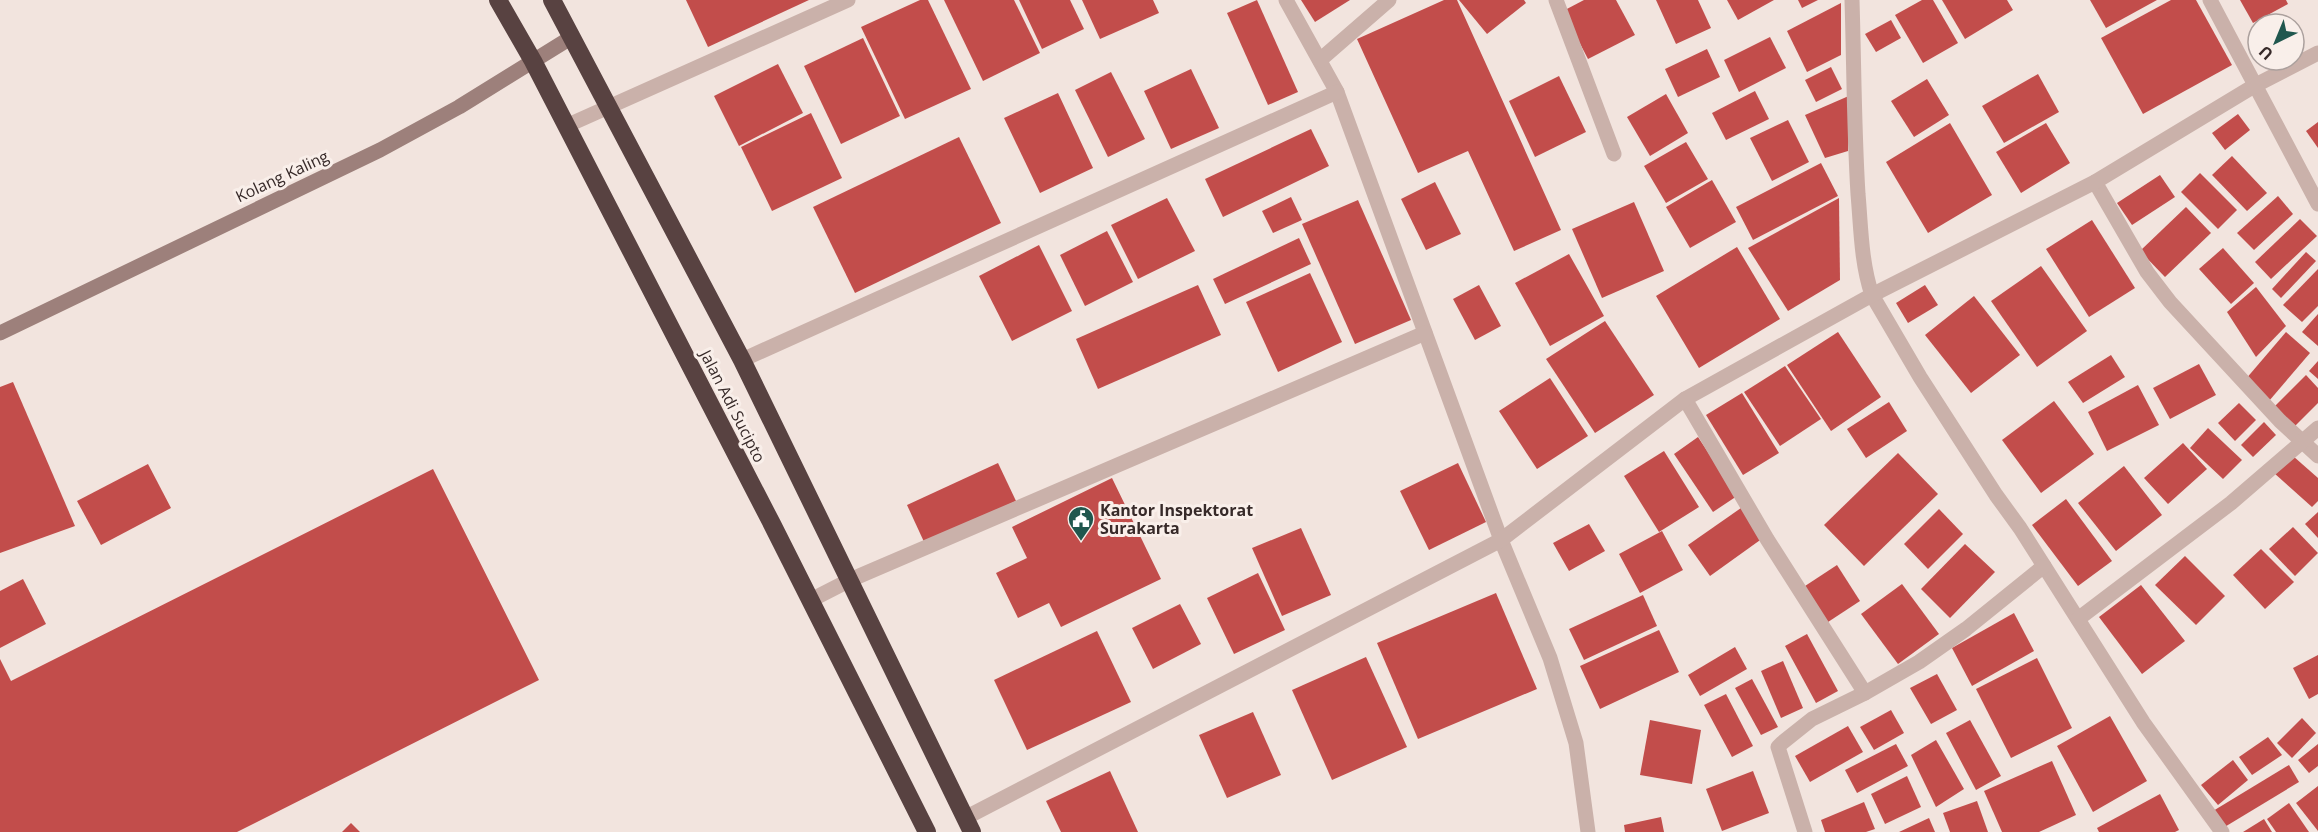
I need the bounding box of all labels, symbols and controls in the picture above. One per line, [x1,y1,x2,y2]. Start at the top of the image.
north arrow [2246,12,2306,72]
text: U [2254,41,2278,65]
street label: Kolang Kaling [232,145,332,207]
street label: Jalan Adi Sucipto [694,344,771,466]
place label: Kantor Inspektorat Surakarta [1100,499,1253,539]
public building icon: Kantor Inspektorat Surakarta [1066,504,1096,542]

